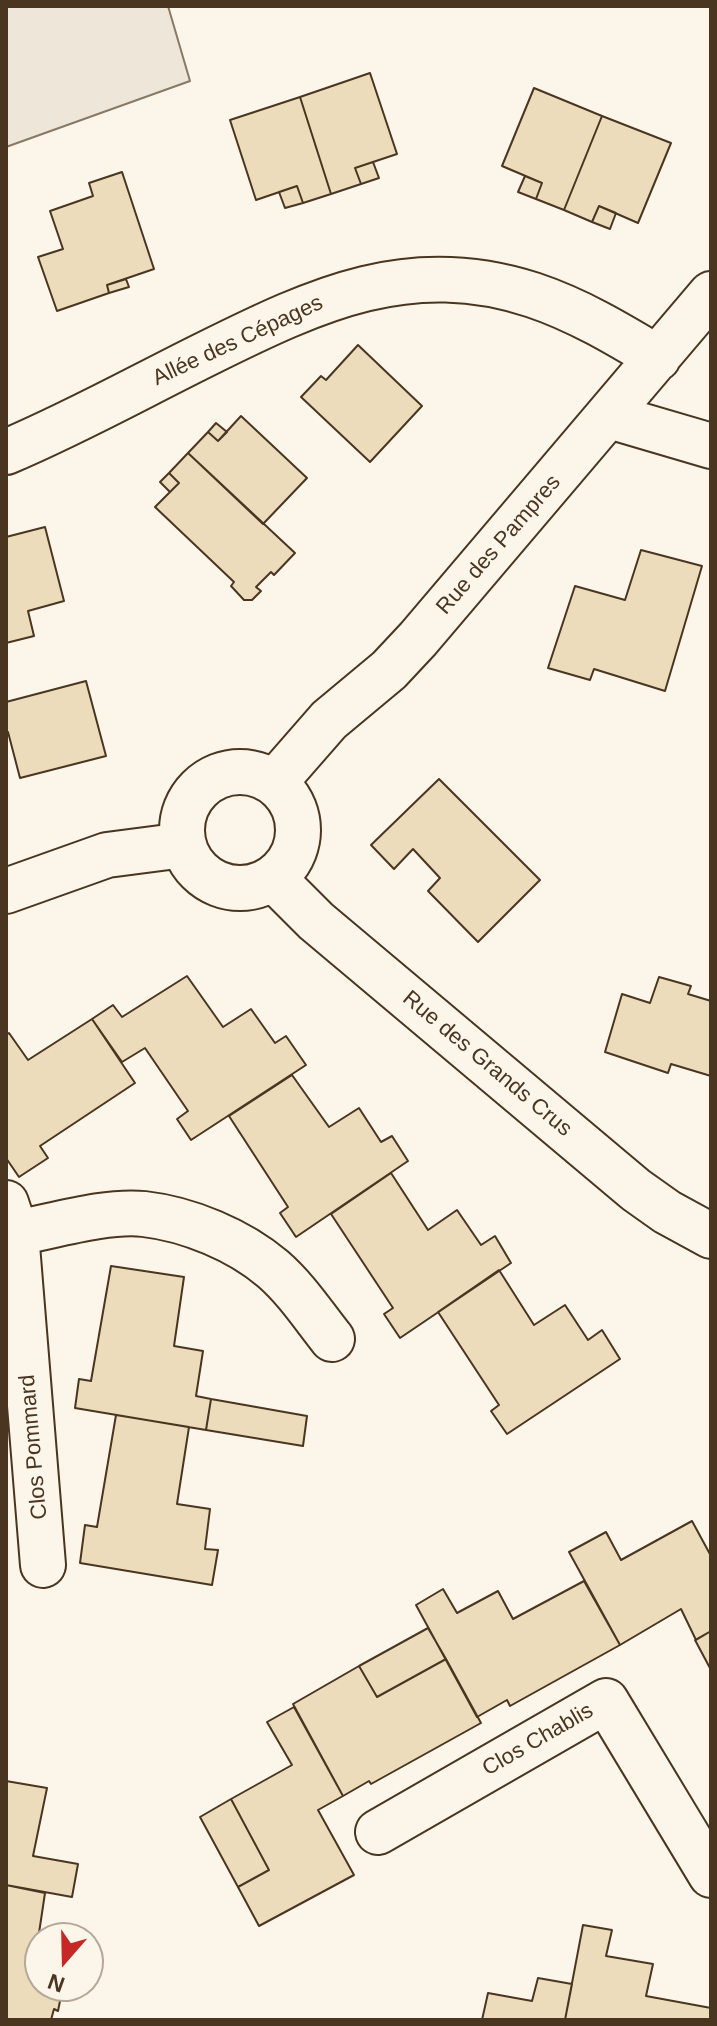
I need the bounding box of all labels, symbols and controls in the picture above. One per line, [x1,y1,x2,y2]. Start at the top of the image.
street label: Allée des Cépages [149,290,327,392]
street label: Rue des Pampres [431,470,567,620]
street label: Rue des Grands Crus [397,986,577,1142]
street label: Clos Pommard [15,1373,53,1521]
street label: Clos Chablis [478,1698,598,1782]
north arrow [24,1922,104,2002]
text: N [45,1969,68,1998]

